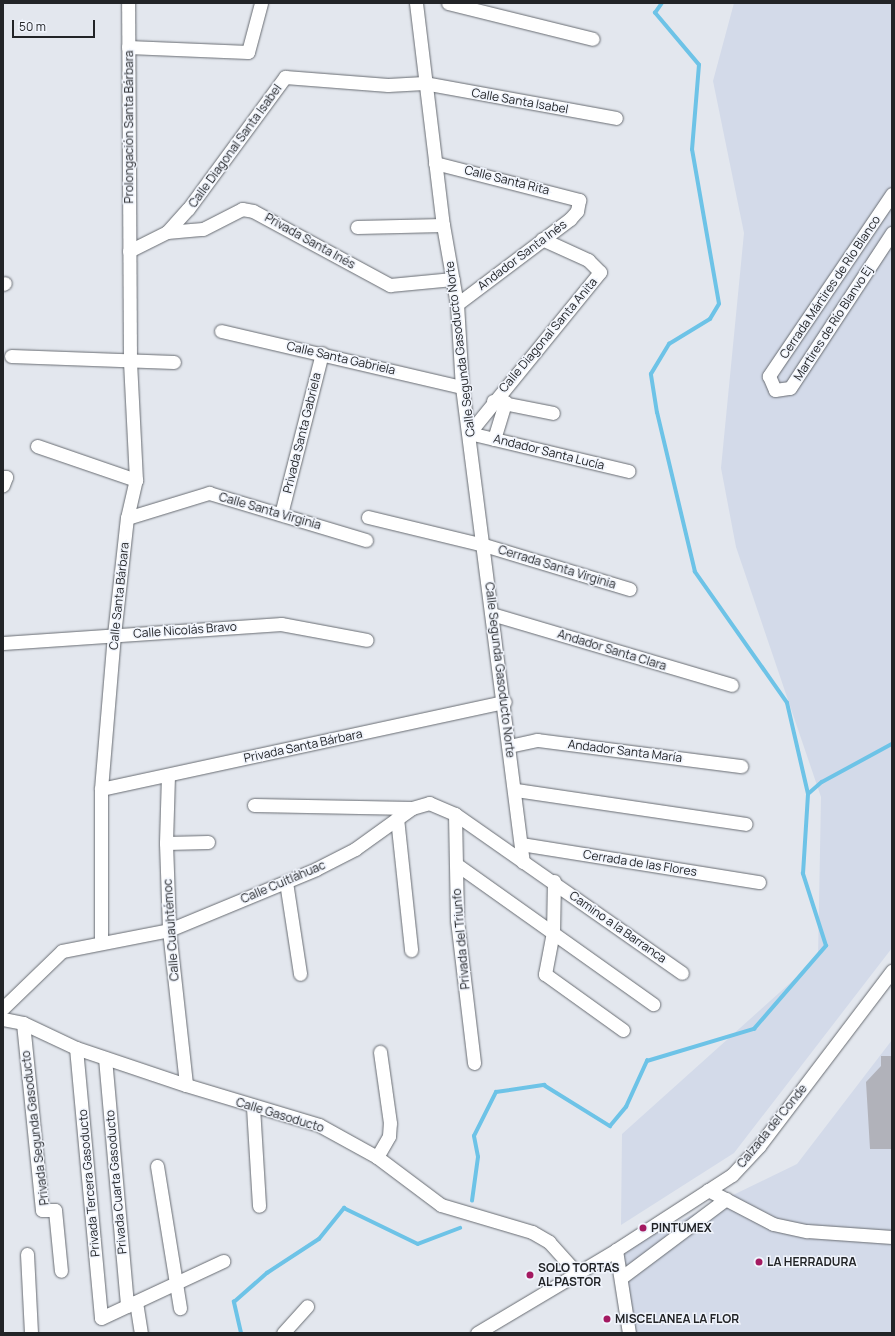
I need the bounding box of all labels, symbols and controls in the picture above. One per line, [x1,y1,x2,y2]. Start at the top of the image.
scale bar [14,12,97,38]
text: 50 m [19,18,46,35]
street label: Prolongación Santa Bárbara [122,50,136,204]
street label: Calle Diagonal Santa Isabel [185,82,285,210]
street label: Calle Santa Isabel [470,85,570,117]
street label: Calle Santa Rita [463,162,551,198]
street label: Privada Santa Inés [262,210,358,272]
street label: Cerrada Mártires de Río Blanco [777,213,883,361]
street label: Andador Santa Inés [475,217,569,293]
street label: Calle Segunda Gasoducto Norte [442,260,478,438]
street label: Martires de Río Blanvo Ej [790,263,876,383]
street label: Calle Diagonal Santa Anita [496,275,600,395]
street label: Calle Santa Gabriela [285,338,397,378]
street label: Privada Santa Gabriela [280,371,324,495]
street label: Andador Santa Lucía [492,431,606,473]
street label: Calle Santa Virginia [217,490,323,532]
street label: Calle Santa Bárbara [106,541,132,651]
street label: Cerrada Santa Virginia [496,542,618,592]
street label: Calle Segunda Gasoducto Norte [482,581,518,759]
street label: Calle Nicolás Bravo [133,619,237,641]
street label: Andador Santa Clara [556,627,668,673]
street label: Privada Santa Bárbara [242,726,364,766]
street label: Andador Santa María [567,737,683,765]
street label: Cerrada de las Flores [582,847,698,879]
street label: Calle Cuitláhuac [238,858,328,906]
street label: Calle Cuauhtémoc [160,878,182,982]
street label: Privada del Triunfo [449,888,473,990]
street label: Camino a la Barranca [567,888,669,966]
street label: Privada Segunda Gasoducto [18,1050,52,1206]
street label: Calzada del Conde [734,1081,810,1171]
street label: Calle Gasoducto [234,1095,326,1135]
street label: Privada Tercera Gasoducto [75,1109,103,1257]
street label: Privada Cuarta Gasoducto [103,1109,129,1255]
place label: PINTUMEX [651,1221,712,1235]
marker: PINTUMEX [638,1223,648,1233]
place label: LA HERRADURA [767,1255,856,1269]
marker: LA HERRADURA [754,1257,764,1267]
place label: SOLO TORTAS AL PASTOR [538,1261,619,1289]
marker: SOLO TORTAS AL PASTOR [525,1270,535,1280]
place label: MISCELANEA LA FLOR [615,1312,739,1326]
marker: MISCELANEA LA FLOR [602,1314,612,1324]

